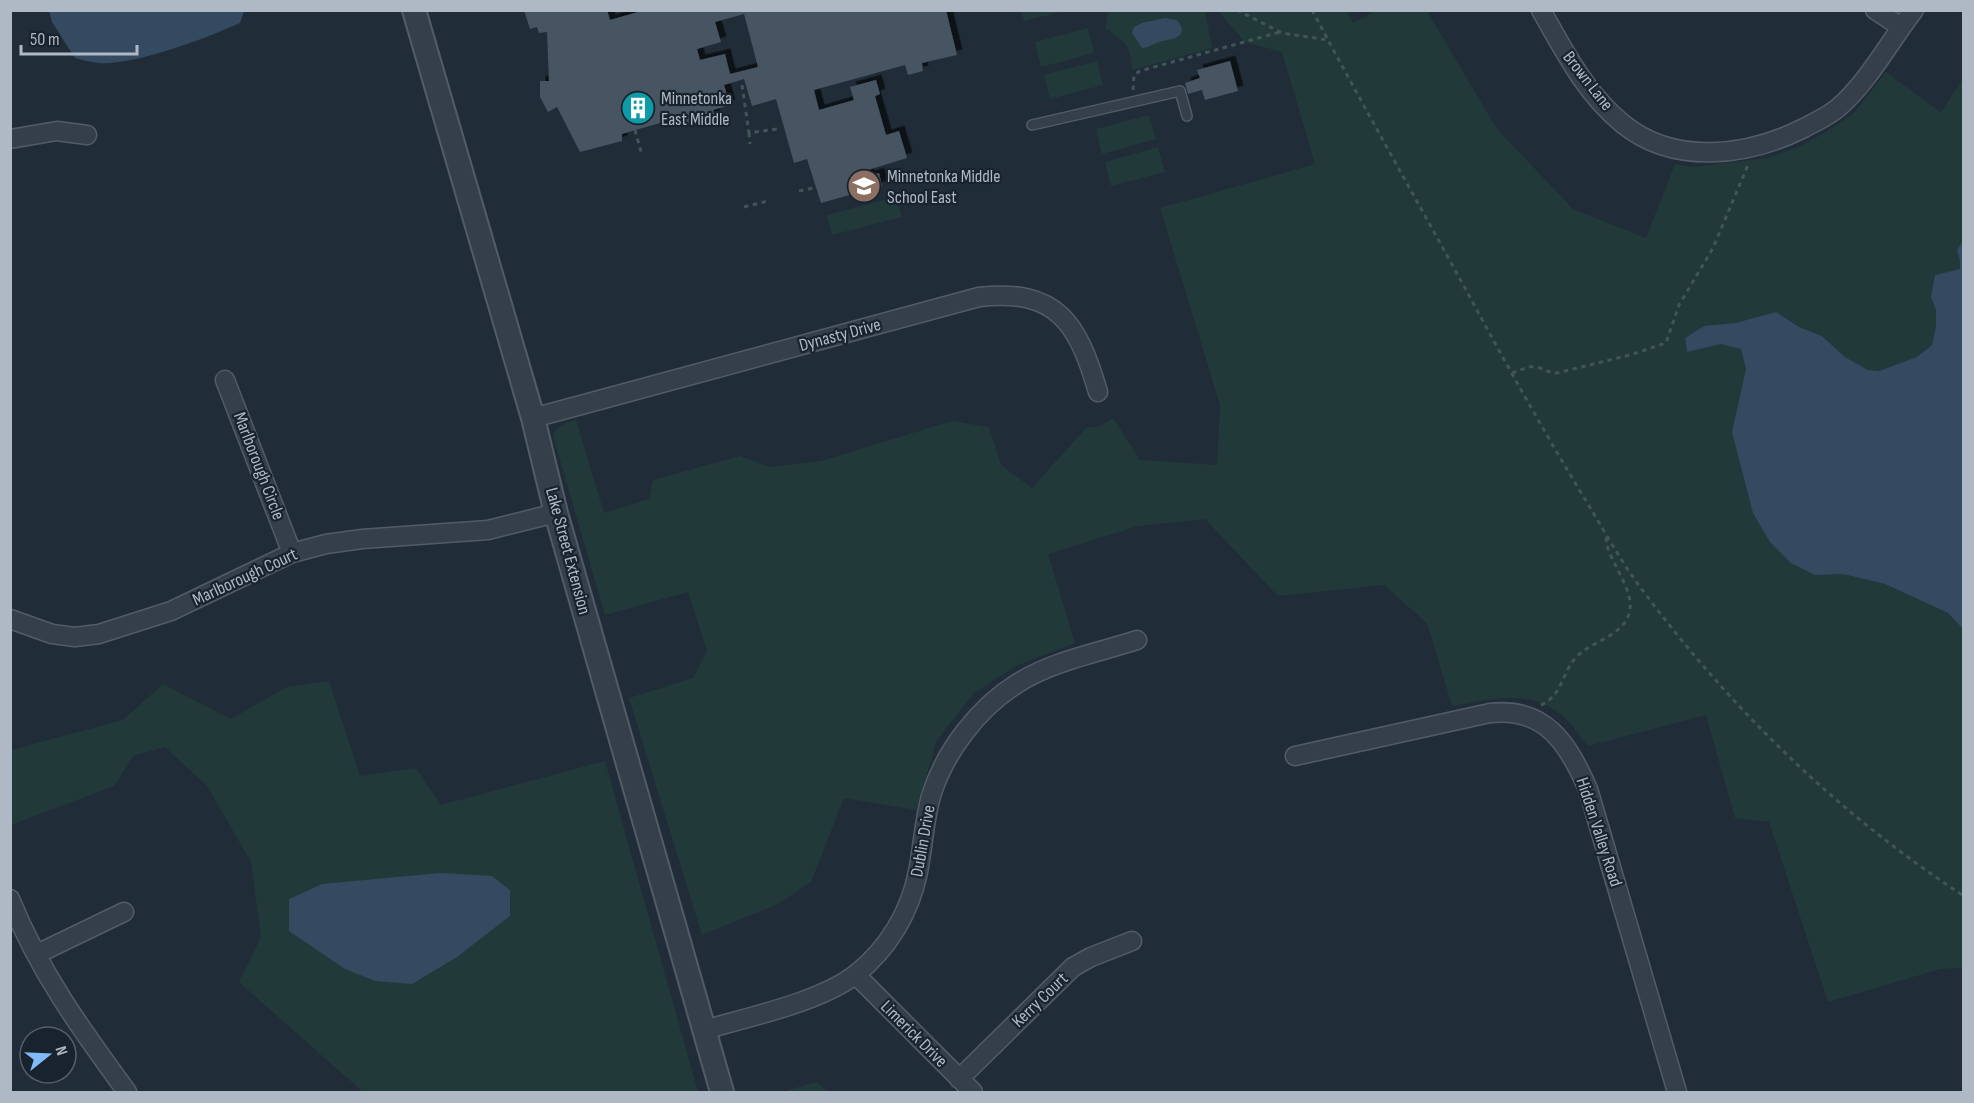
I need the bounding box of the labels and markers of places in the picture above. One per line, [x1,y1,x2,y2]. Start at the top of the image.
place label: Minnetonka East Middle [661,88,732,130]
building icon: Minnetonka East Middle [620,90,656,126]
place label: Minnetonka Middle School East [887,166,1000,208]
school or university icon: Minnetonka Middle School East [846,168,882,204]

